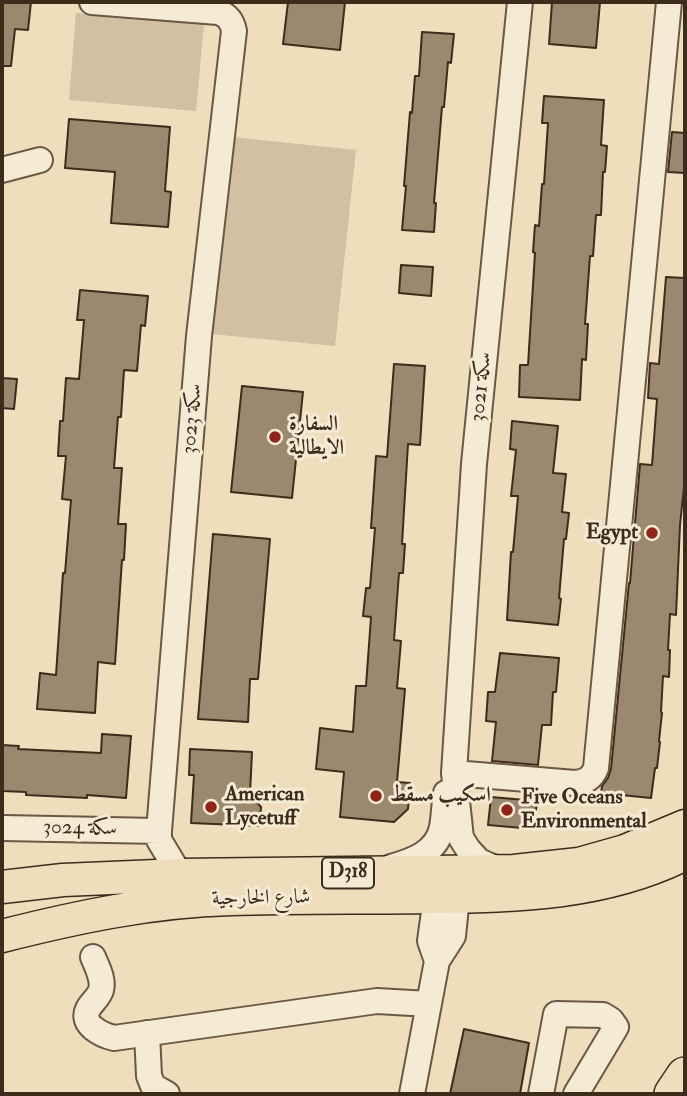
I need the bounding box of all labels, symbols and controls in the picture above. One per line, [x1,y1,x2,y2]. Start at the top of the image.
street label: سكة 3021 [466,351,498,423]
street label: سكة 3023 [177,383,209,455]
place label: السفارة الايطالية [289,412,344,462]
marker: السفارة الايطالية [267,429,283,445]
place label: Egypt [586,520,638,546]
marker: Egypt [644,525,660,541]
place label: American Lycetuff [225,782,305,832]
place label: اسكيب مسقط [390,783,491,809]
place label: Five Oceans Environmental [521,785,647,835]
marker: اسكيب مسقط [368,788,384,804]
marker: American Lycetuff [203,799,219,815]
marker: Five Oceans Environmental [499,802,515,818]
street label: سكة 3024 [43,816,117,842]
road number: D318 [322,858,374,888]
street label: شارع الخارجية [211,886,311,912]

